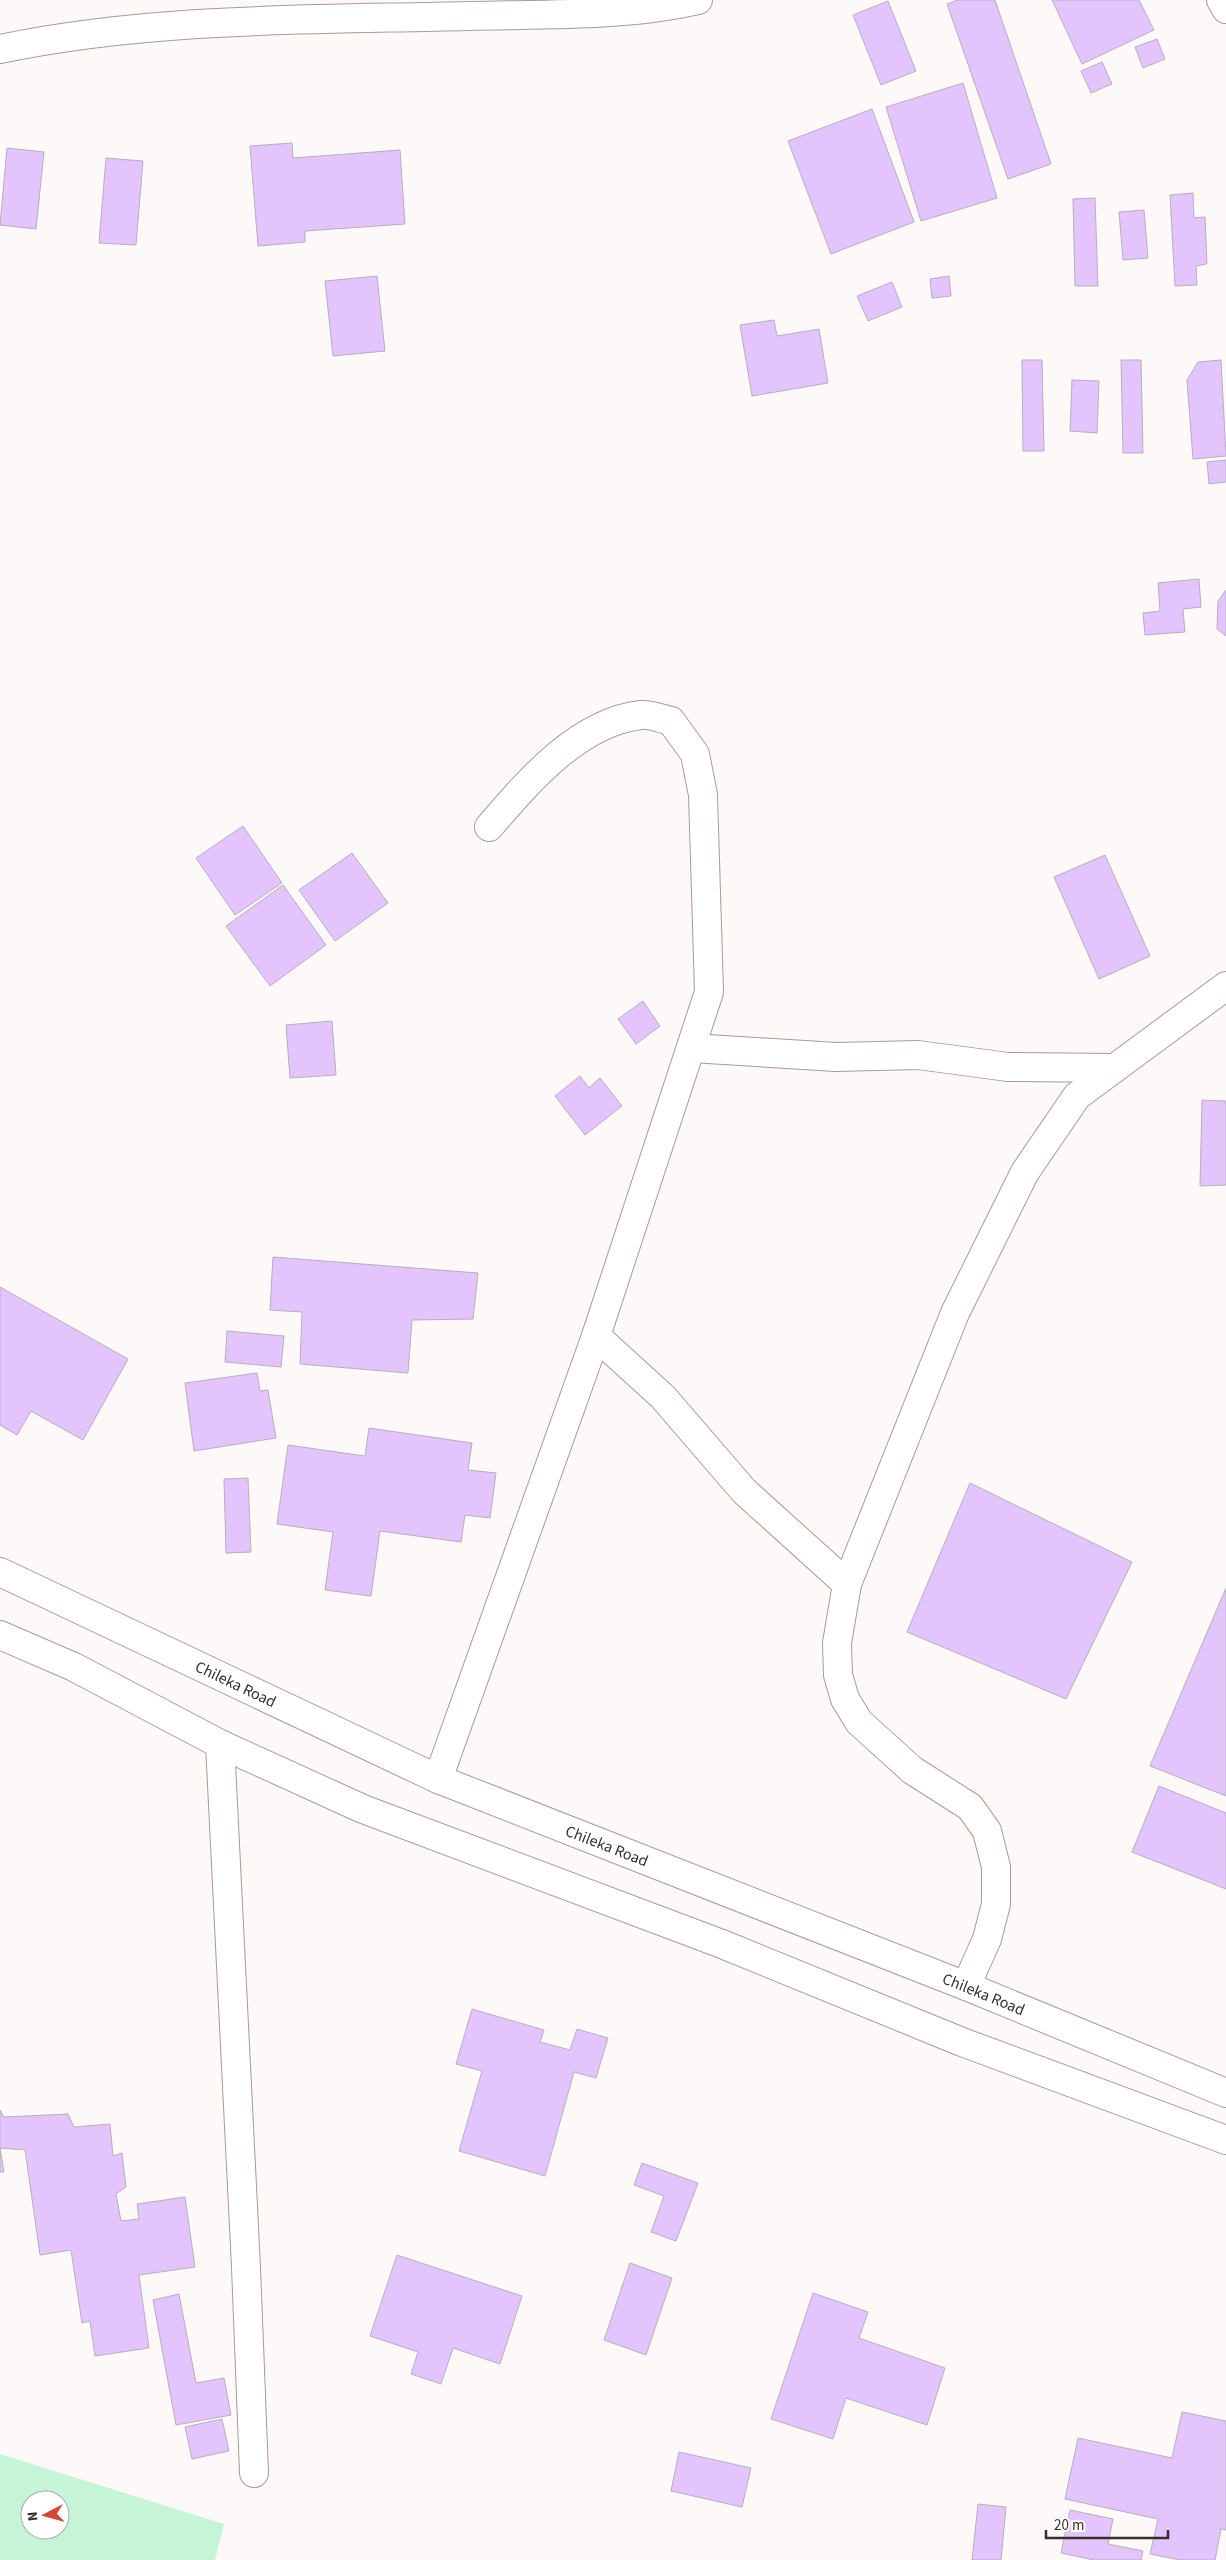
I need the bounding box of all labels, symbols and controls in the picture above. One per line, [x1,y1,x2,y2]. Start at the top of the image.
street label: Chileka Road [191,1656,280,1713]
street label: Chileka Road [562,1820,651,1872]
street label: Chileka Road [939,1968,1028,2021]
north arrow [20,2490,70,2540]
scale bar [1046,2508,1168,2540]
text: N [23,2511,43,2522]
text: 20 m [1054,2515,1084,2536]

